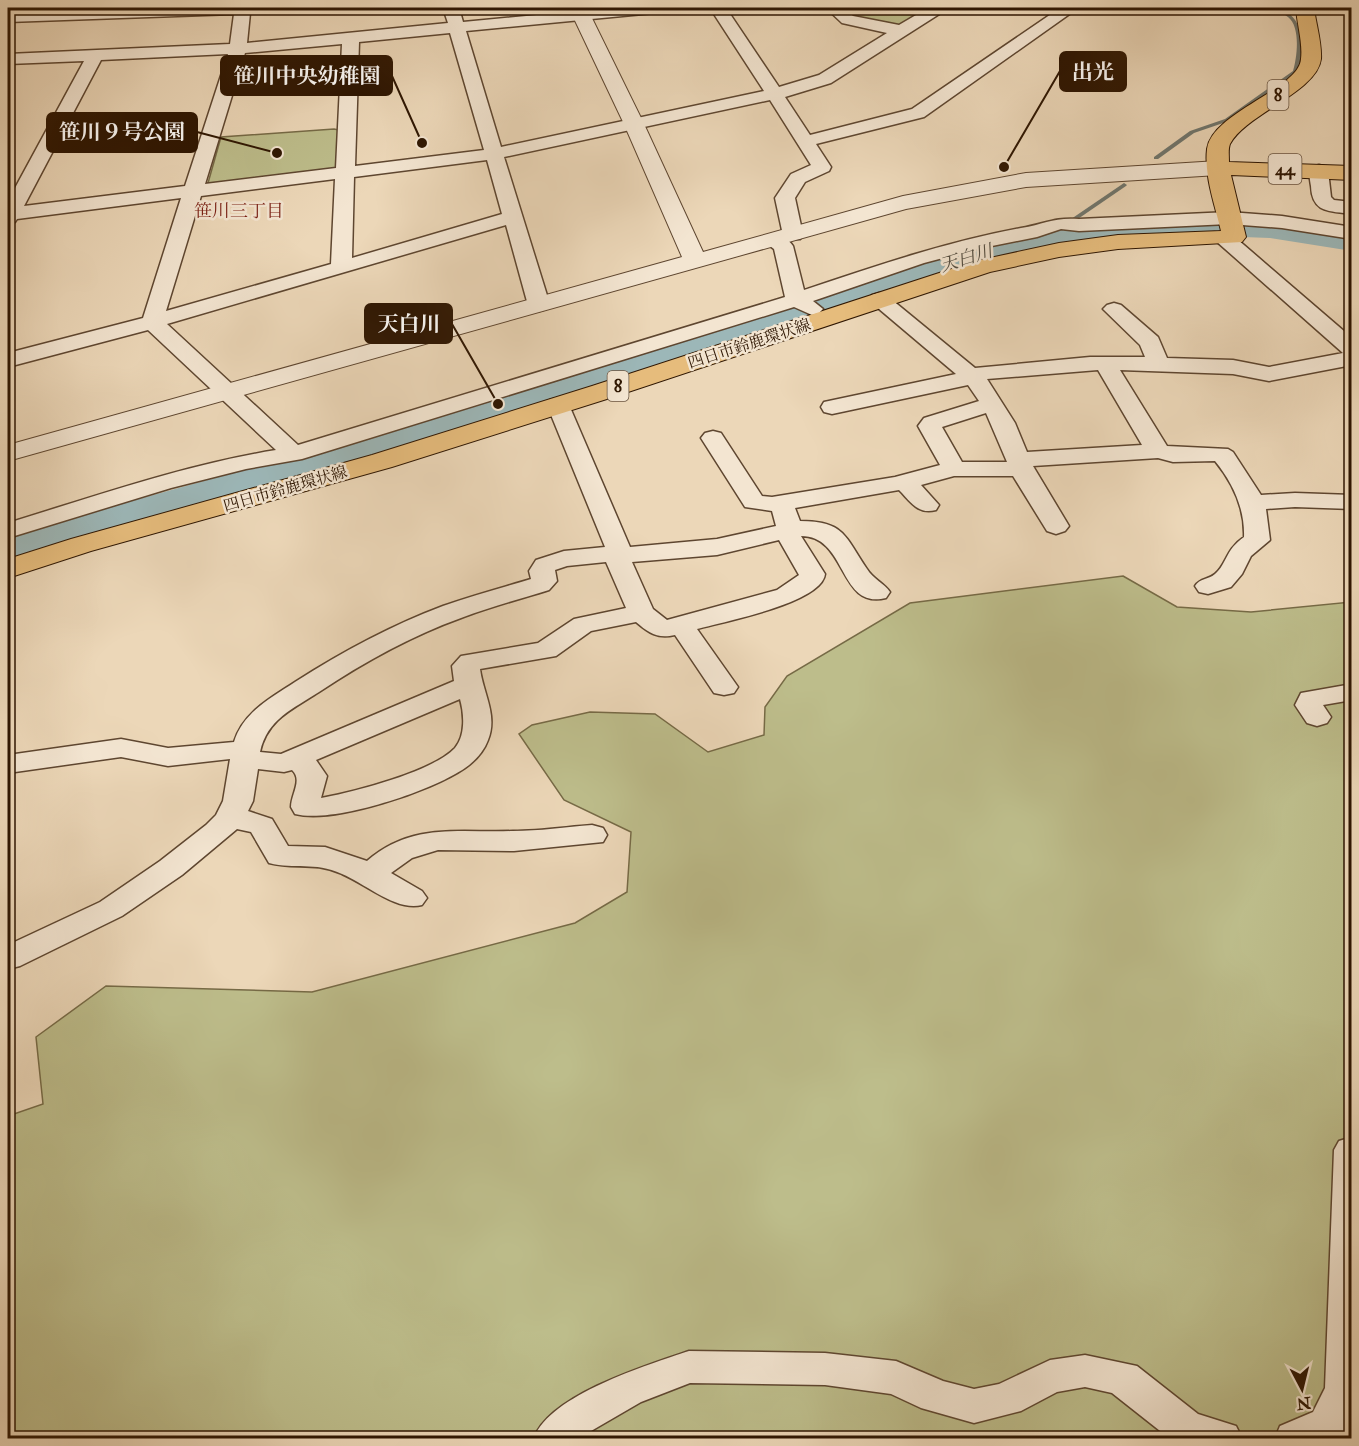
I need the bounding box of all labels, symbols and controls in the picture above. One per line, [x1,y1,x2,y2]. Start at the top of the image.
callout: 出光 [1060,52,1126,91]
callout: 笹川中央幼稚園 [221,56,392,95]
text: 出光 [1072,59,1114,86]
text: 笹川中央幼稚園 [234,63,381,90]
road number: 8 [1268,80,1288,110]
callout: 笹川９号公園 [47,113,197,152]
text: 笹川９号公園 [59,119,185,146]
road number: 44 [1268,154,1302,184]
district label: 笹川三丁目 [194,200,284,223]
water label: 天白川 [937,239,997,277]
callout: 天白川 [365,304,452,343]
text: 天白川 [378,311,441,338]
street label: 四日市鈴鹿環状線 [685,315,813,373]
road number: 8 [608,371,628,401]
street label: 四日市鈴鹿環状線 [221,462,350,516]
north arrow [1272,1359,1332,1419]
text: N [1295,1392,1313,1414]

